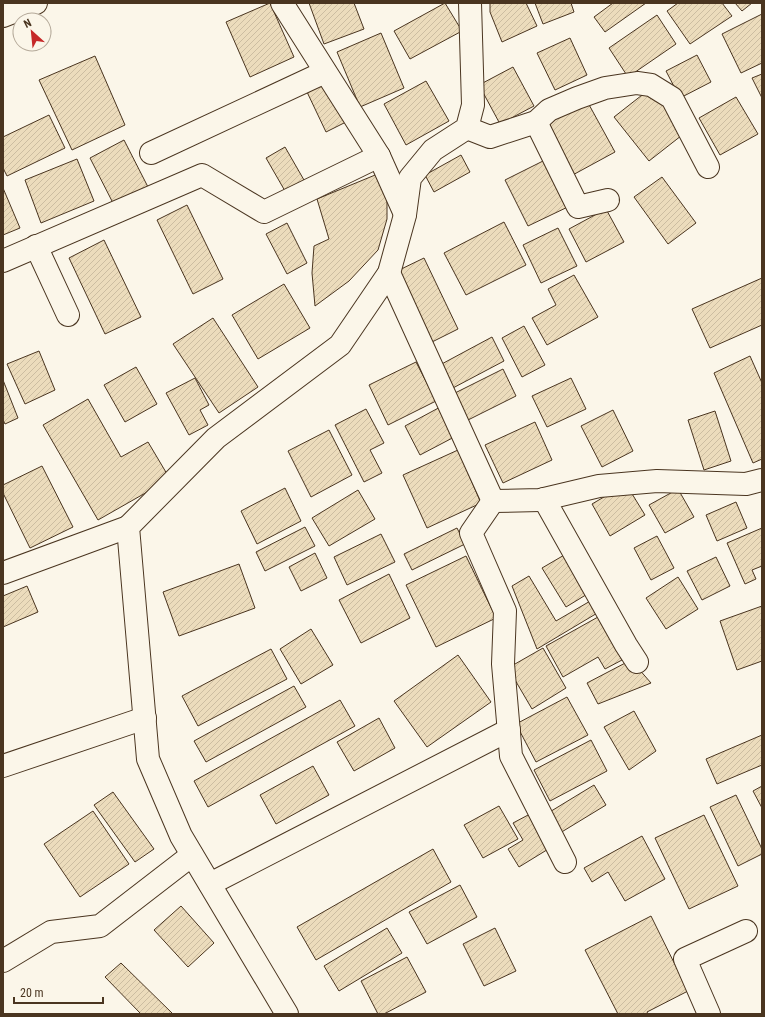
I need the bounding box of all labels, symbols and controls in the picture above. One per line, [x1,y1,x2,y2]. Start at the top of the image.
north arrow [12,12,52,52]
text: N [22,16,34,31]
scale bar [14,979,103,1005]
text: 20 m [20,986,44,1000]

